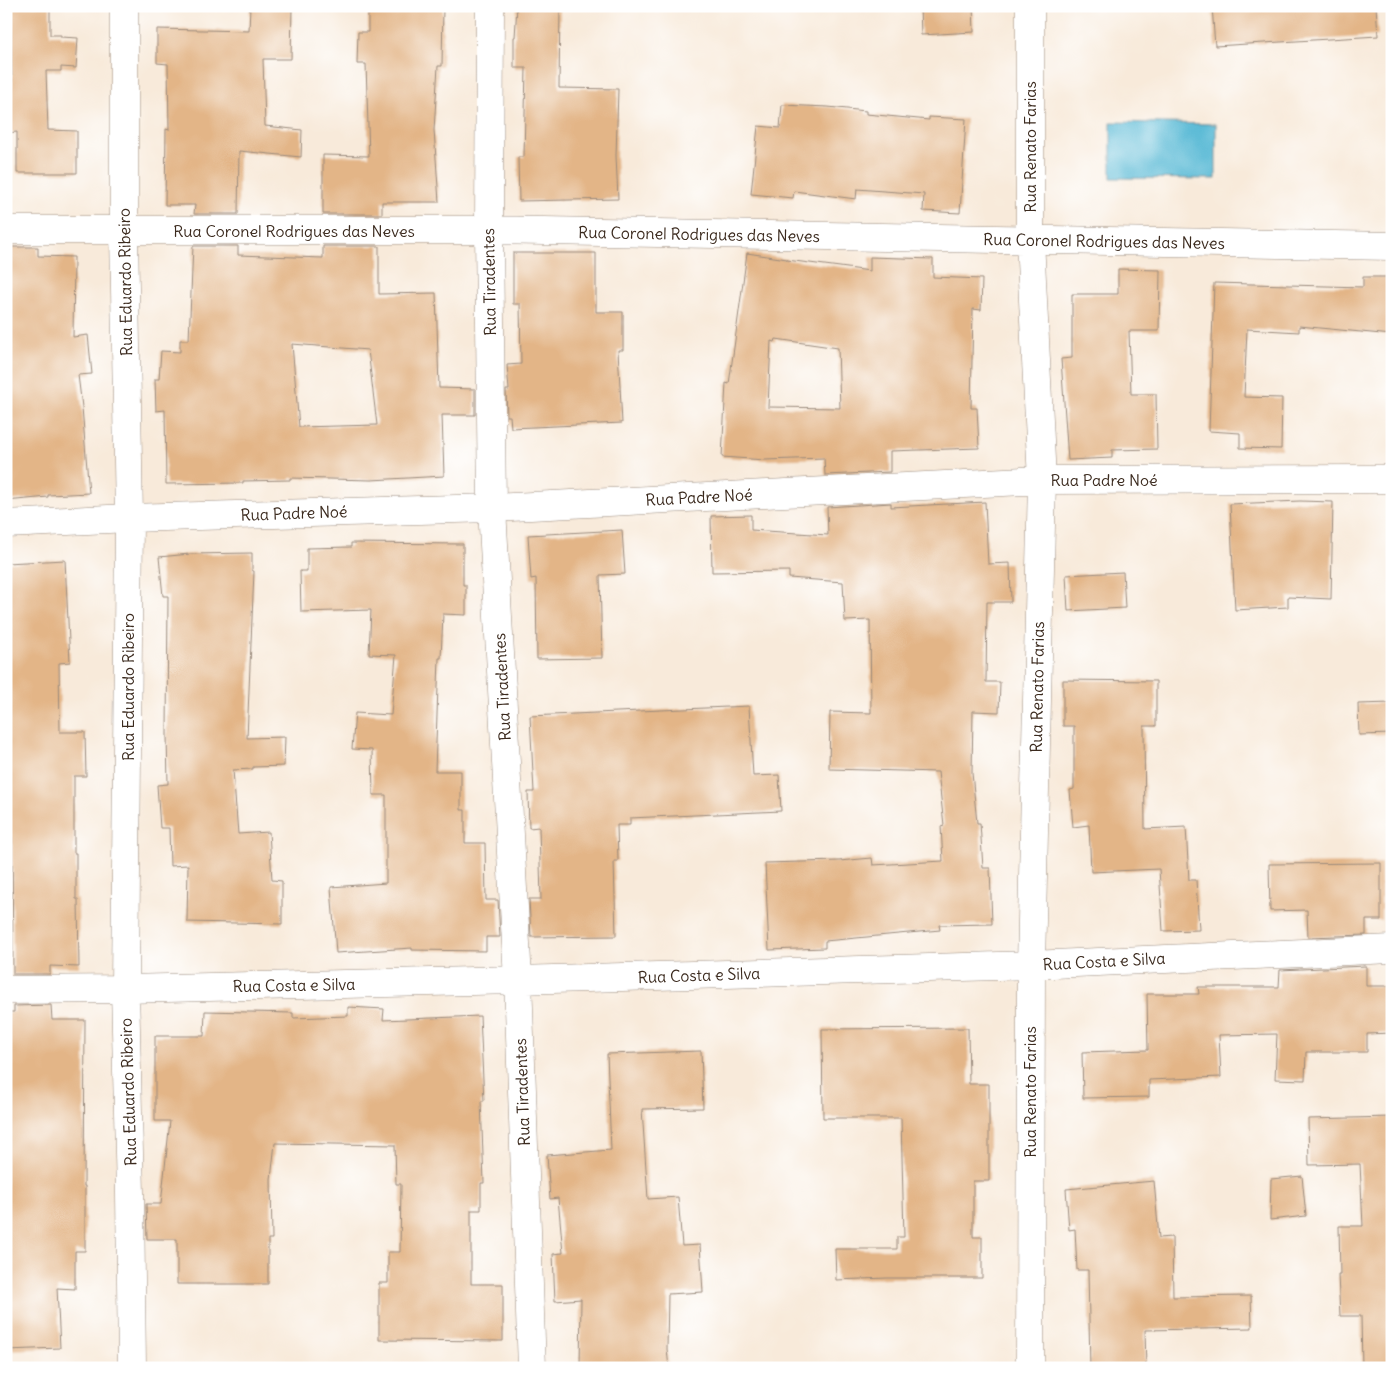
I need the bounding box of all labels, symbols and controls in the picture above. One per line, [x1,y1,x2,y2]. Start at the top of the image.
street label: Rua Renato Farias [1020,81,1040,213]
street label: Rua Eduardo Ribeiro [114,208,136,356]
street label: Rua Coronel Rodrigues das Neves [173,221,415,241]
street label: Rua Coronel Rodrigues das Neves [578,222,820,246]
street label: Rua Tiradentes [478,228,500,336]
street label: Rua Coronel Rodrigues das Neves [983,229,1225,253]
street label: Rua Padre Noé [1050,470,1158,490]
street label: Rua Padre Noé [645,484,753,510]
street label: Rua Padre Noé [240,501,348,525]
street label: Rua Eduardo Ribeiro [118,613,138,761]
street label: Rua Renato Farias [1026,621,1048,753]
street label: Rua Tiradentes [489,633,515,741]
street label: Rua Costa e Silva [1042,948,1166,974]
street label: Rua Costa e Silva [637,963,761,987]
street label: Rua Costa e Silva [233,974,355,996]
street label: Rua Eduardo Ribeiro [115,1018,141,1166]
street label: Rua Renato Farias [1020,1026,1040,1158]
street label: Rua Tiradentes [510,1038,534,1146]

